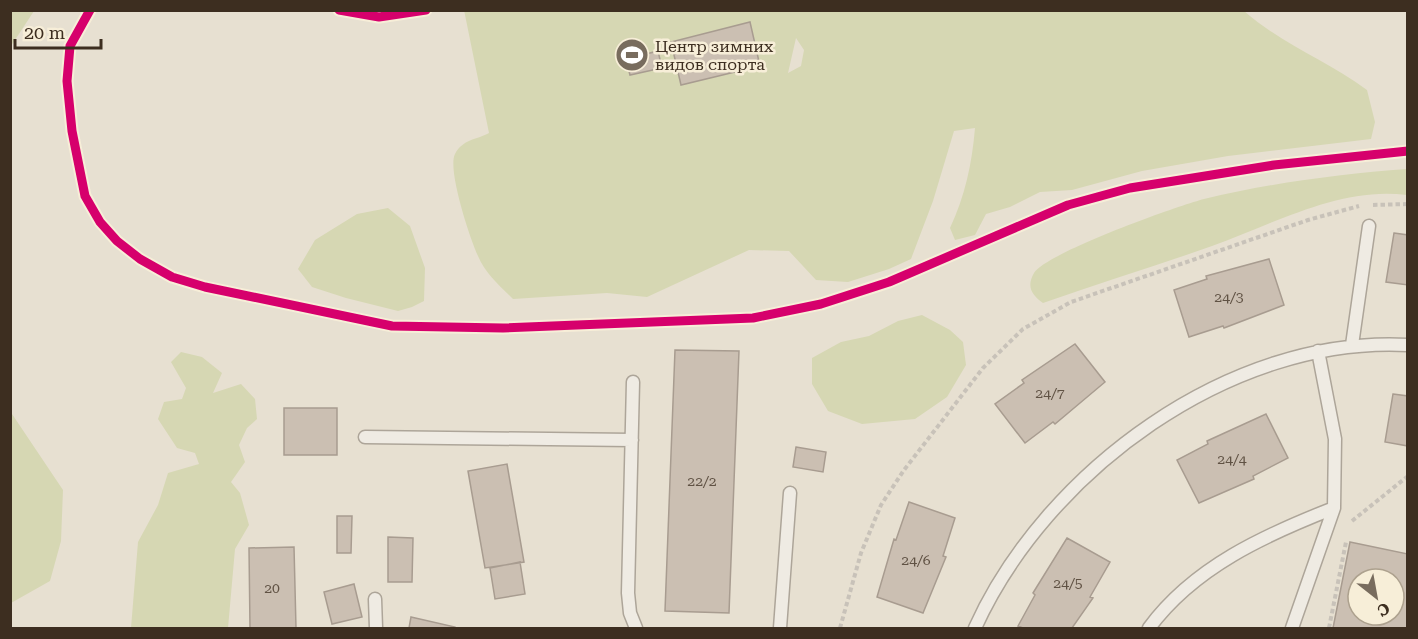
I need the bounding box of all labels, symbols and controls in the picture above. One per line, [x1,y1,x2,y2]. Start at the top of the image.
scale bar [15,12,100,50]
text: 20 m [24,22,65,43]
sports icon: Центр зимних видов спорта [614,37,650,73]
place label: Центр зимних видов спорта [655,37,774,74]
house number: 24/3 [1214,289,1244,305]
house number: 24/7 [1035,385,1065,401]
house number: 24/4 [1217,451,1247,467]
house number: 22/2 [687,473,717,489]
house number: 24/6 [901,552,931,568]
north arrow [1346,567,1406,627]
house number: 24/5 [1053,575,1083,591]
house number: 20 [264,580,280,596]
text: С [1374,598,1393,620]

